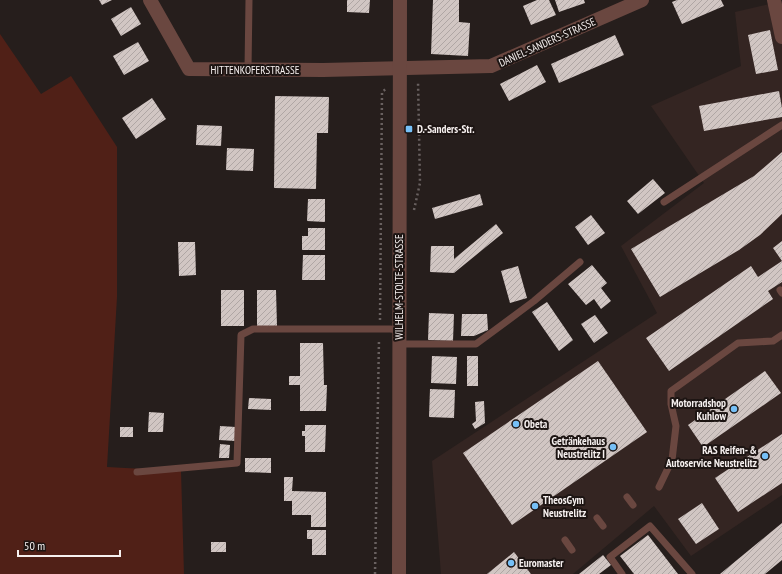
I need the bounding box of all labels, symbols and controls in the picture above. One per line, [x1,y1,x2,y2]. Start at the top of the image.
street label: DANIEL-SANDERS-STRASSE [496,14,598,70]
street label: HITTENKOFERSTRASSE [211,63,300,77]
place label: D.-Sanders-Str. [417,122,475,136]
marker: D.-Sanders-Str. [404,124,414,134]
street label: WILHELM-STOLTE-STRASSE [392,234,406,340]
place label: Motorradshop Kuhlow [671,396,726,423]
marker: Motorradshop Kuhlow [729,404,739,414]
place label: Obeta [524,417,548,431]
marker: Obeta [511,419,521,429]
place label: Getränkehaus Neustrelitz I [551,434,605,461]
marker: Getränkehaus Neustrelitz I [608,442,618,452]
place label: RAS Reifen- & Autoservice Neustrelitz [665,443,757,470]
marker: RAS Reifen- & Autoservice Neustrelitz [760,451,770,461]
place label: TheosGym Neustrelitz [543,493,586,520]
marker: TheosGym Neustrelitz [530,501,540,511]
scale bar [18,532,120,558]
text: 50 m [24,538,45,553]
place label: Euromaster [519,556,564,570]
marker: Euromaster [506,558,516,568]

